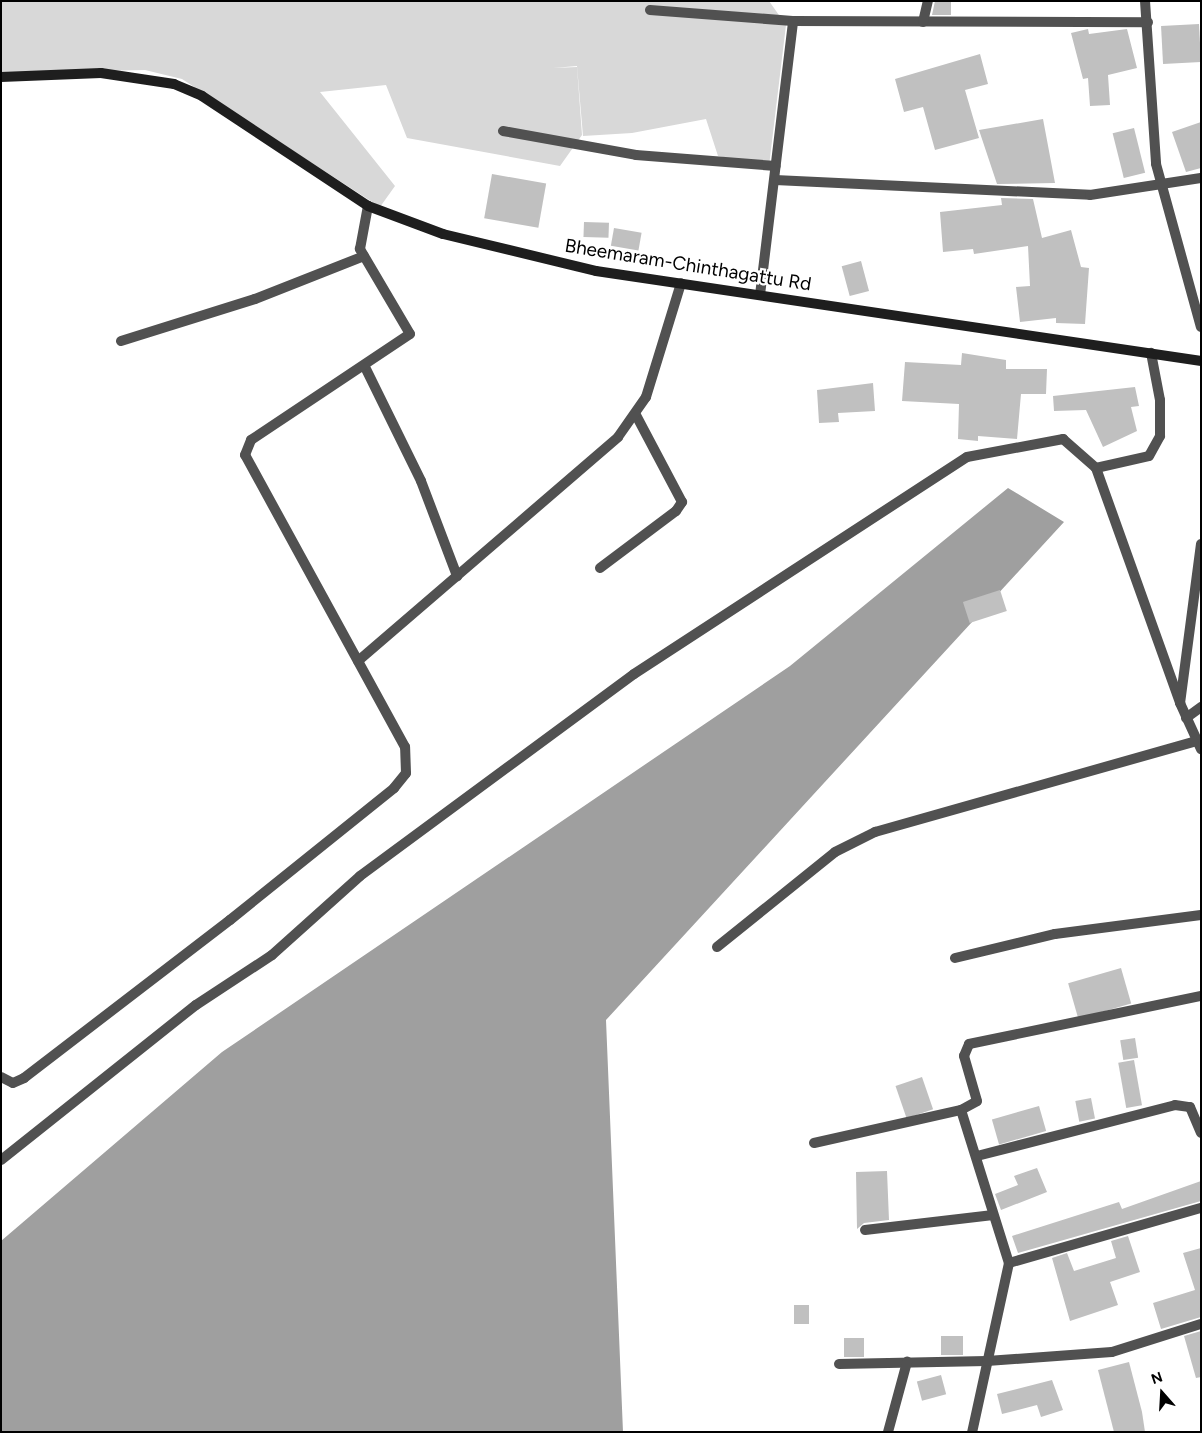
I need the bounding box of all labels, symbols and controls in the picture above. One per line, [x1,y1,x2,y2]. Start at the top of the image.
street label: Bheemaram-Chinthagattu Rd [563,234,813,296]
north arrow [1137,1368,1187,1418]
text: N [1149,1369,1165,1388]

